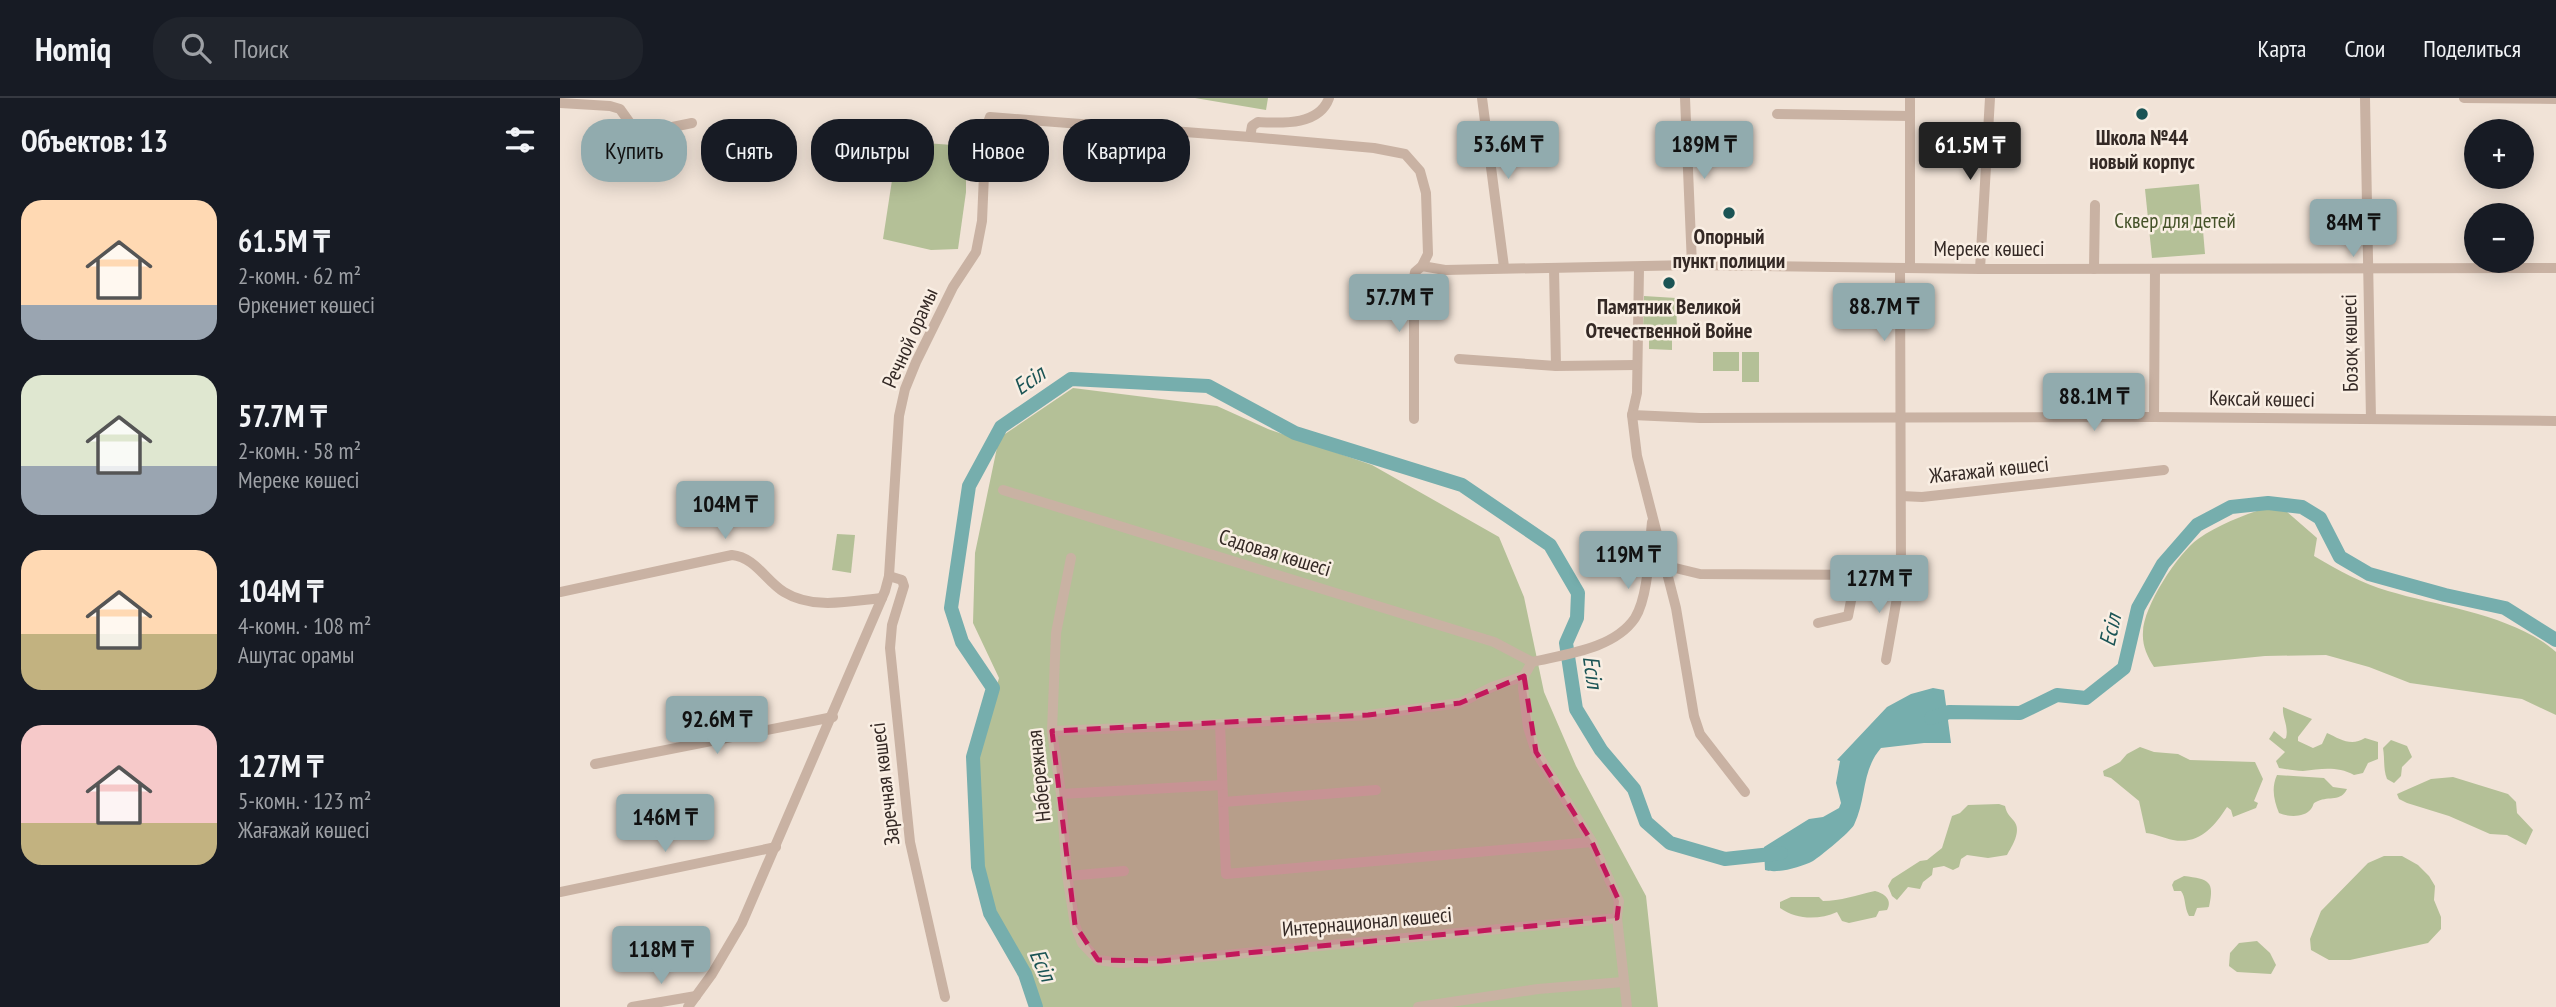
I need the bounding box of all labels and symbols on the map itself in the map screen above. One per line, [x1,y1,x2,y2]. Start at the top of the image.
marker: Школа №44 новый корпус [2134,106,2150,122]
pin: 53.6M ₸ [1443,122,1573,181]
pin: 189M ₸ [1647,122,1761,181]
pin: 61.5M ₸ [1905,122,2035,182]
place label: Школа №44 новый корпус [2089,124,2195,175]
pin: 84M ₸ [2304,200,2402,259]
marker: Опорный пункт полиции [1721,205,1737,221]
park label: Сквер для детей [2114,207,2236,234]
place label: Опорный пункт полиции [1673,223,1785,274]
street label: Мереке көшесі [1934,235,2045,262]
pin: 57.7M ₸ [1334,274,1464,334]
marker: Памятник Великой Отечественной Войне [1661,275,1677,291]
street label: Речной орамы [876,284,944,392]
pin: 88.7M ₸ [1819,284,1949,343]
place label: Памятник Великой Отечественной Войне [1585,293,1753,344]
street label: Бозоқ көшесі [2335,294,2364,392]
water label: Есіл [1007,357,1052,401]
pin: 88.1M ₸ [2029,374,2159,433]
street label: Көксай көшесі [2209,384,2315,413]
street label: Жағажай көшесі [1927,450,2050,489]
pin: 104M ₸ [668,482,782,541]
street label: Садовая көшесі [1216,523,1334,582]
pin: 119M ₸ [1571,532,1685,591]
pin: 127M ₸ [1822,556,1936,615]
water label: Есіл [2092,609,2128,649]
water label: Есіл [1577,654,1610,692]
pin: 92.6M ₸ [652,696,782,756]
street label: Заречная көшесі [864,721,905,847]
street label: Набережная [1020,729,1057,823]
pin: 146M ₸ [608,794,722,854]
street label: Интернационал көшесі [1281,901,1453,942]
pin: 118M ₸ [604,926,718,986]
water label: Есіл [1024,944,1064,987]

